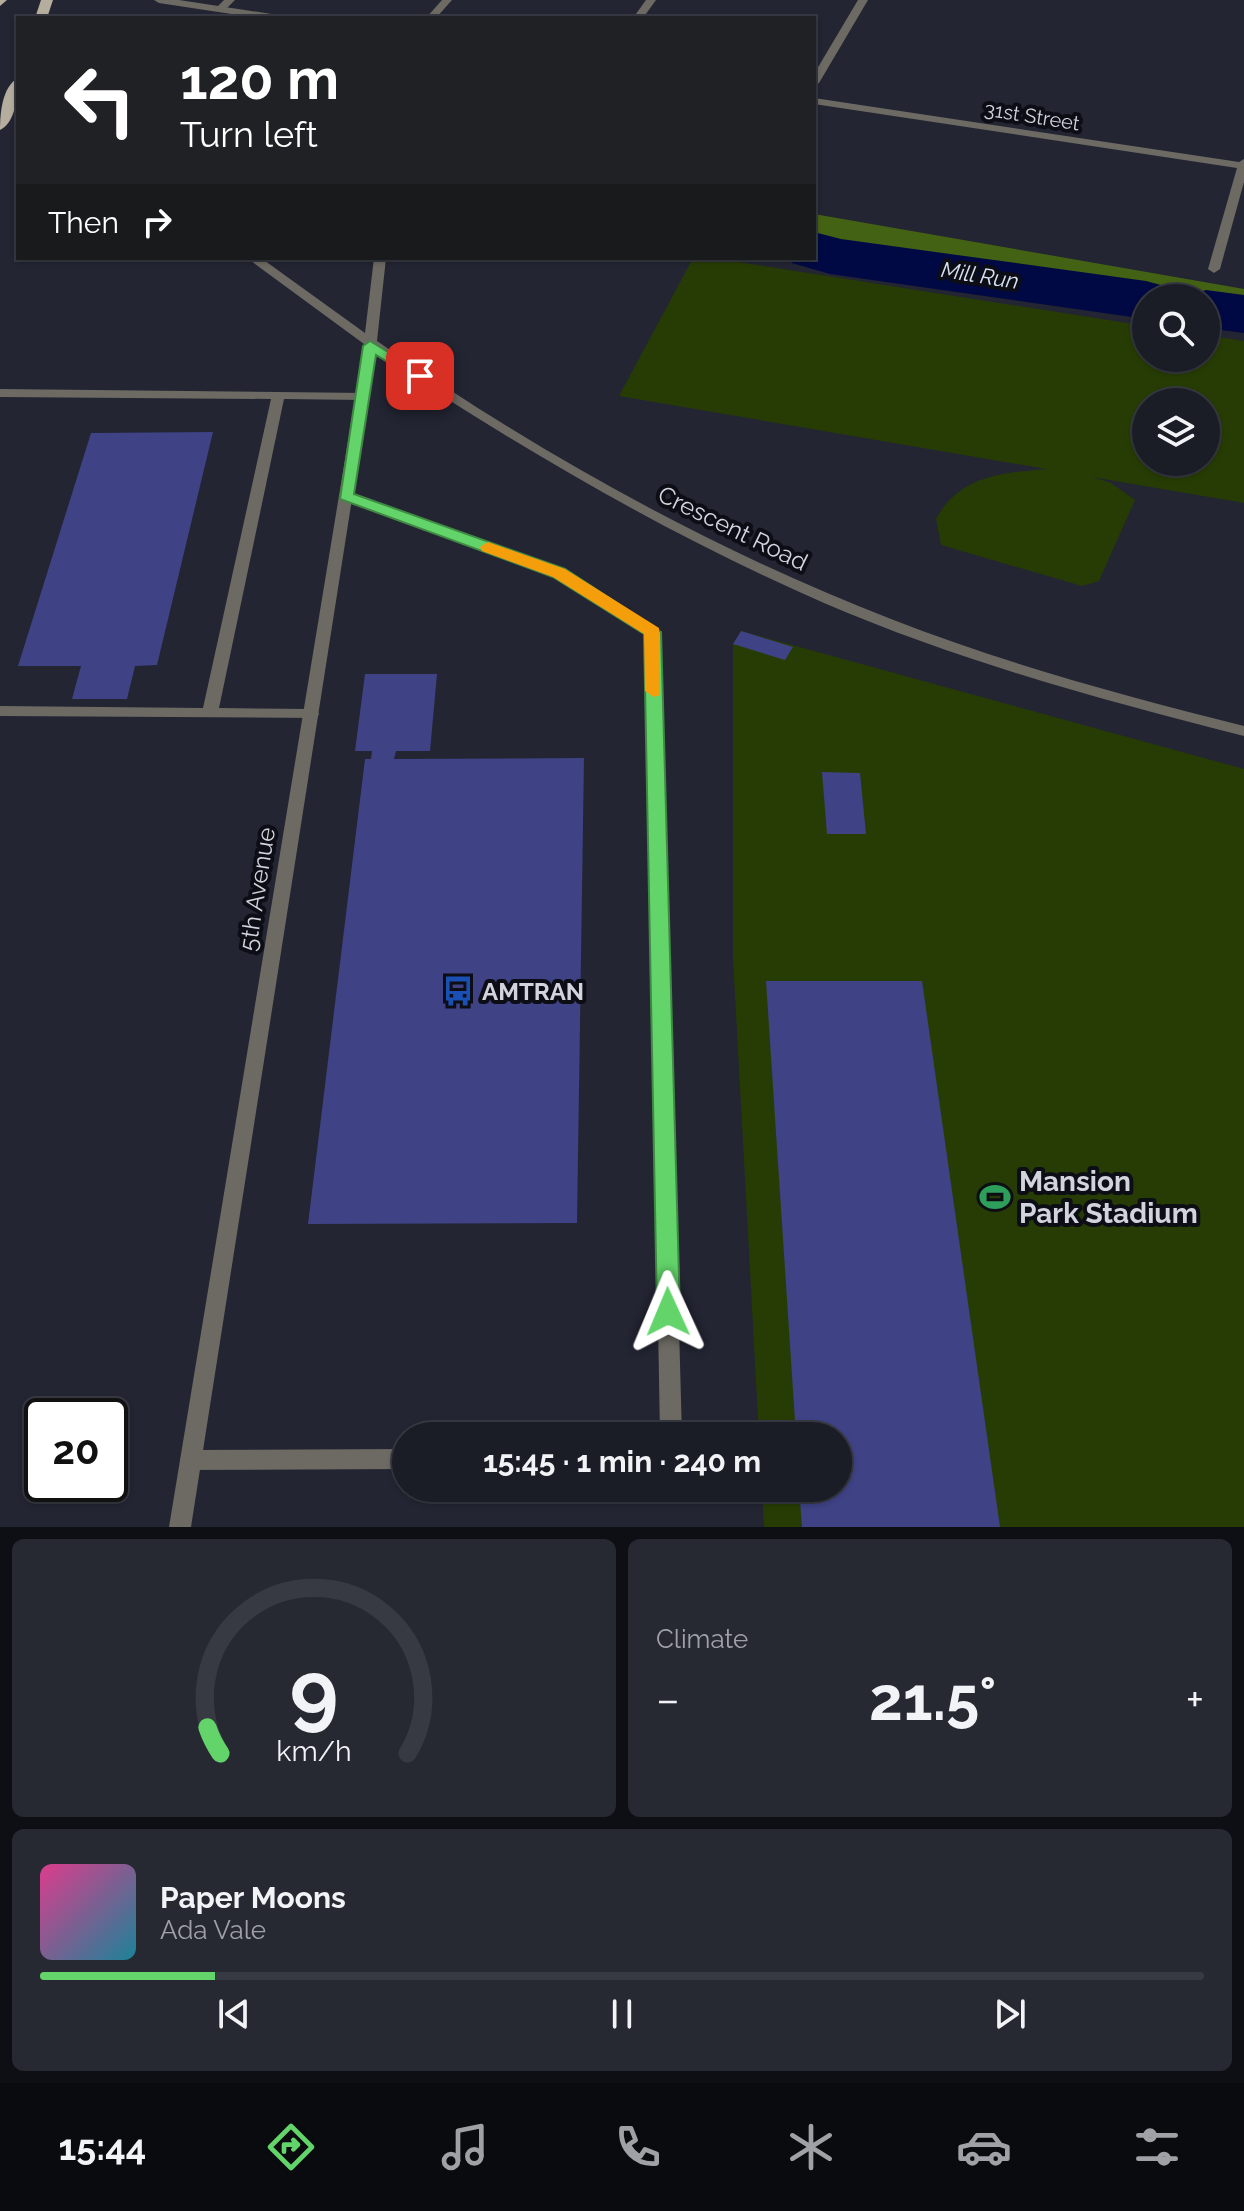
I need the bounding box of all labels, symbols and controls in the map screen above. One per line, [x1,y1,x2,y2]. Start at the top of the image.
text: 120 m [180,46,339,112]
icon: left [48,48,152,152]
street label: 31st Street [983,97,1082,135]
text: Turn left [180,113,318,155]
icon: right [135,200,179,244]
text: Then [48,205,119,240]
water label: Mill Run [939,256,1021,294]
map controls [1132,284,1220,476]
button: search [1132,284,1220,372]
pin [386,342,454,410]
icon: arrive [398,354,442,398]
button: layers [1132,388,1220,476]
street label: Crescent Road [653,479,813,577]
street label: 5th Avenue [233,825,281,953]
bus stop icon: AMTRAN [441,974,475,1008]
place label: AMTRAN [482,977,584,1006]
place label: Mansion Park Stadium [1019,1165,1198,1230]
sports icon: Mansion Park Stadium [978,1180,1012,1214]
position arrow [626,1270,710,1354]
speed limit sign: 20 [24,1398,128,1502]
text: 15:45 · 1 min · 240 m [483,1444,761,1479]
text: Climate [656,1624,748,1654]
text: 9 [290,1642,338,1739]
text: 21.5° [869,1664,996,1734]
text: − [656,1674,680,1725]
text: + [1186,1674,1204,1725]
text: km/h [276,1734,352,1768]
text: Paper Moons [160,1880,346,1915]
text: Ada Vale [160,1915,266,1945]
icon: previous [212,1992,256,2036]
icon: pause [600,1992,644,2036]
icon: next [988,1992,1032,2036]
icon: directions [263,2119,319,2175]
icon: music [437,2119,493,2175]
icon: phone [610,2119,666,2175]
icon: climate [783,2119,839,2175]
icon: car [956,2119,1012,2175]
icon: filters [1129,2119,1185,2175]
text: 15:44 [59,2126,146,2168]

